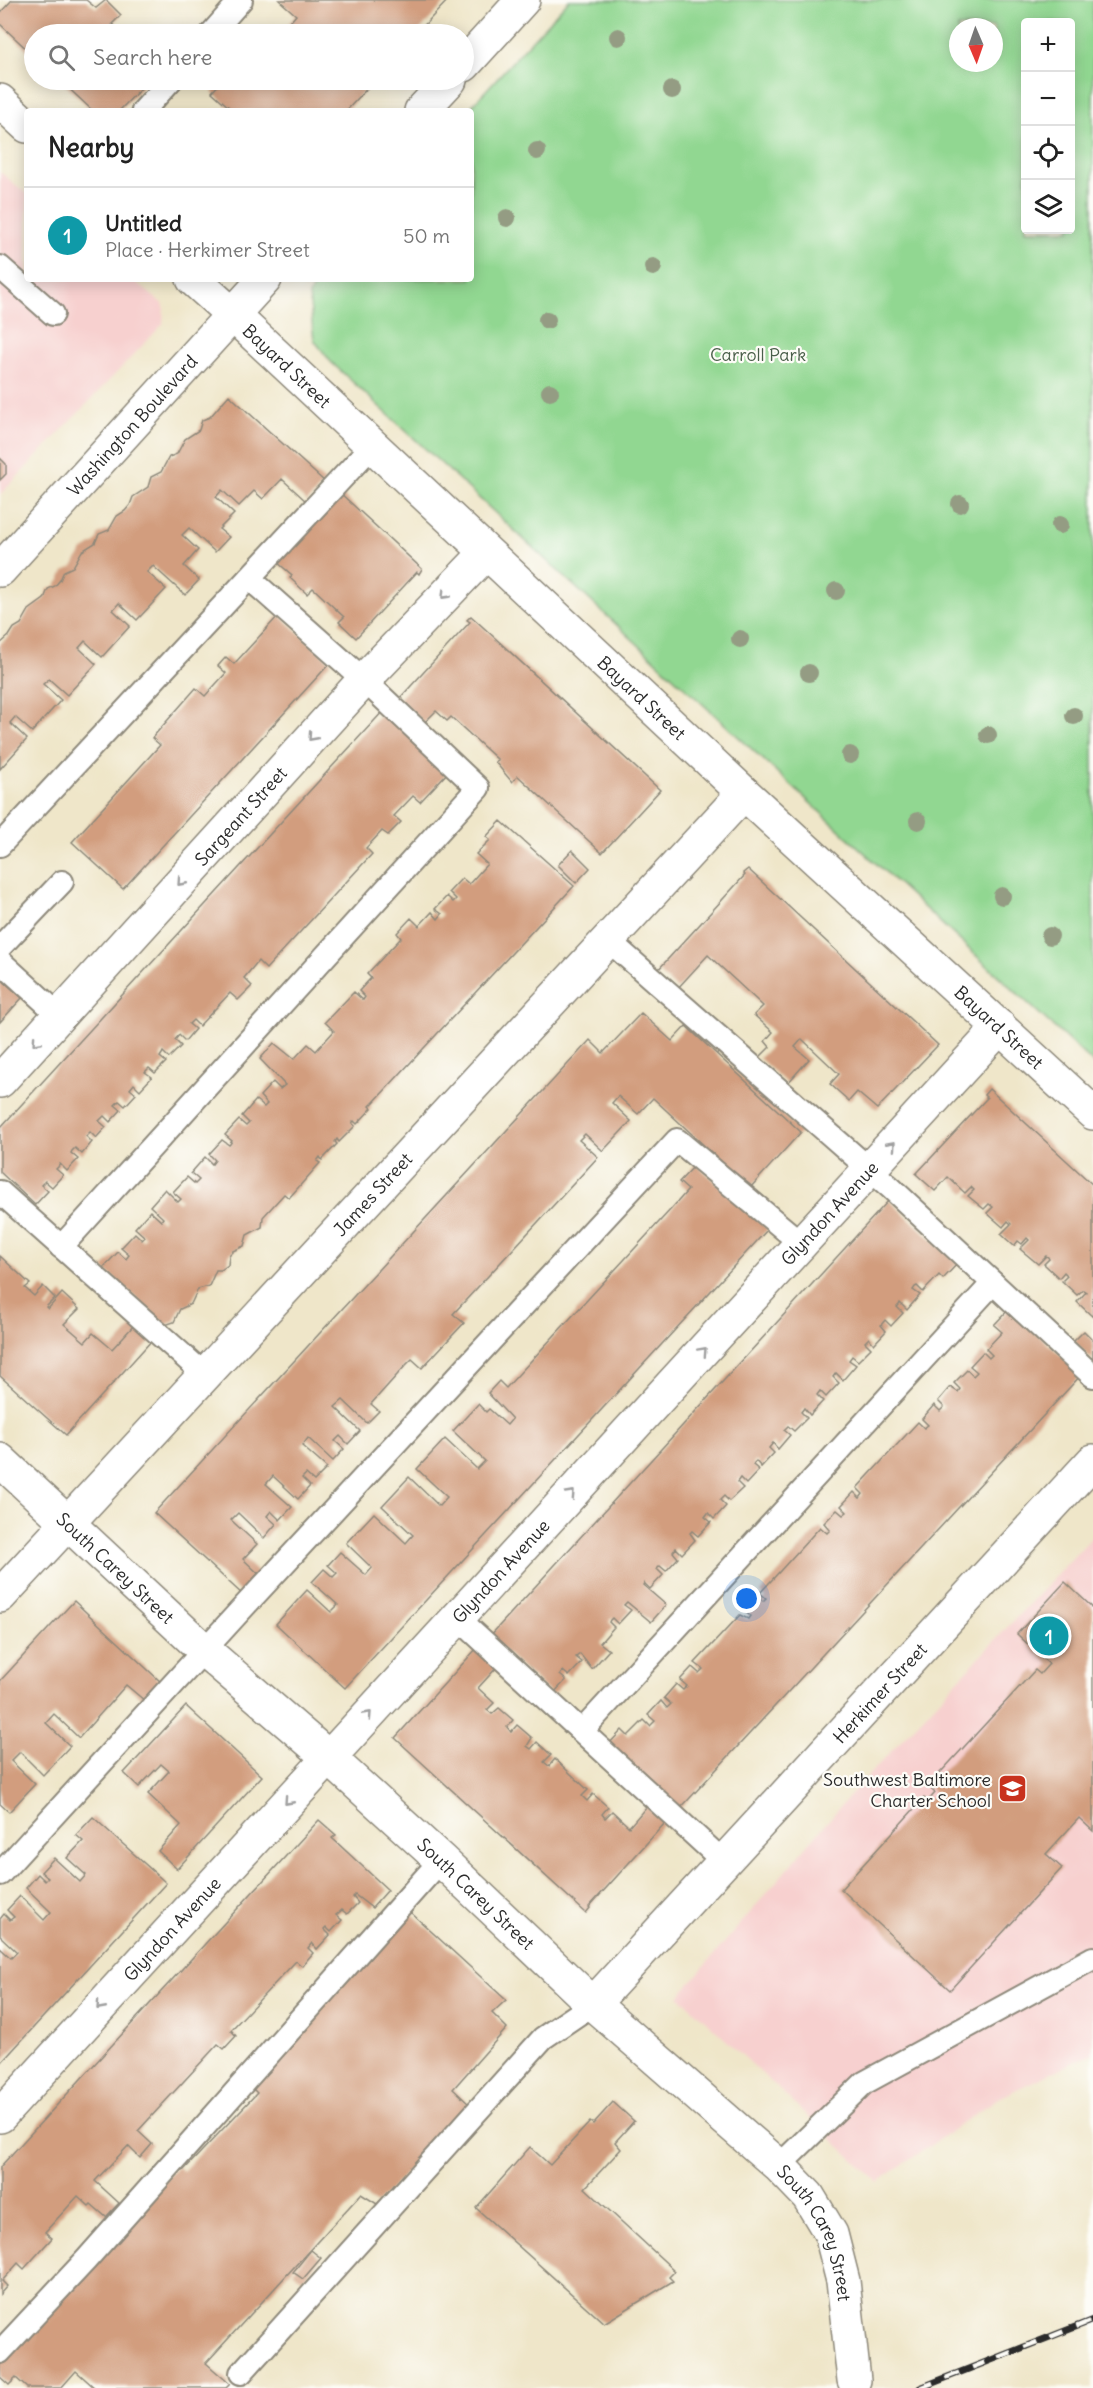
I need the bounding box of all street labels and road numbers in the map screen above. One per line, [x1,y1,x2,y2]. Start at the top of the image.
street label: Bayard Street [238,319,336,412]
street label: Washington Boulevard [62,349,202,500]
street label: Bayard Street [593,651,691,744]
street label: Sargeant Street [190,761,292,870]
street label: Bayard Street [950,980,1049,1074]
street label: James Street [328,1148,417,1241]
street label: Glyndon Avenue [776,1156,883,1270]
street label: South Carey Street [52,1507,179,1628]
street label: Glyndon Avenue [447,1514,554,1628]
street label: Herkimer Street [828,1638,931,1748]
street label: South Carey Street [413,1833,540,1954]
street label: Glyndon Avenue [118,1872,225,1986]
street label: South Carey Street [772,2160,857,2302]

